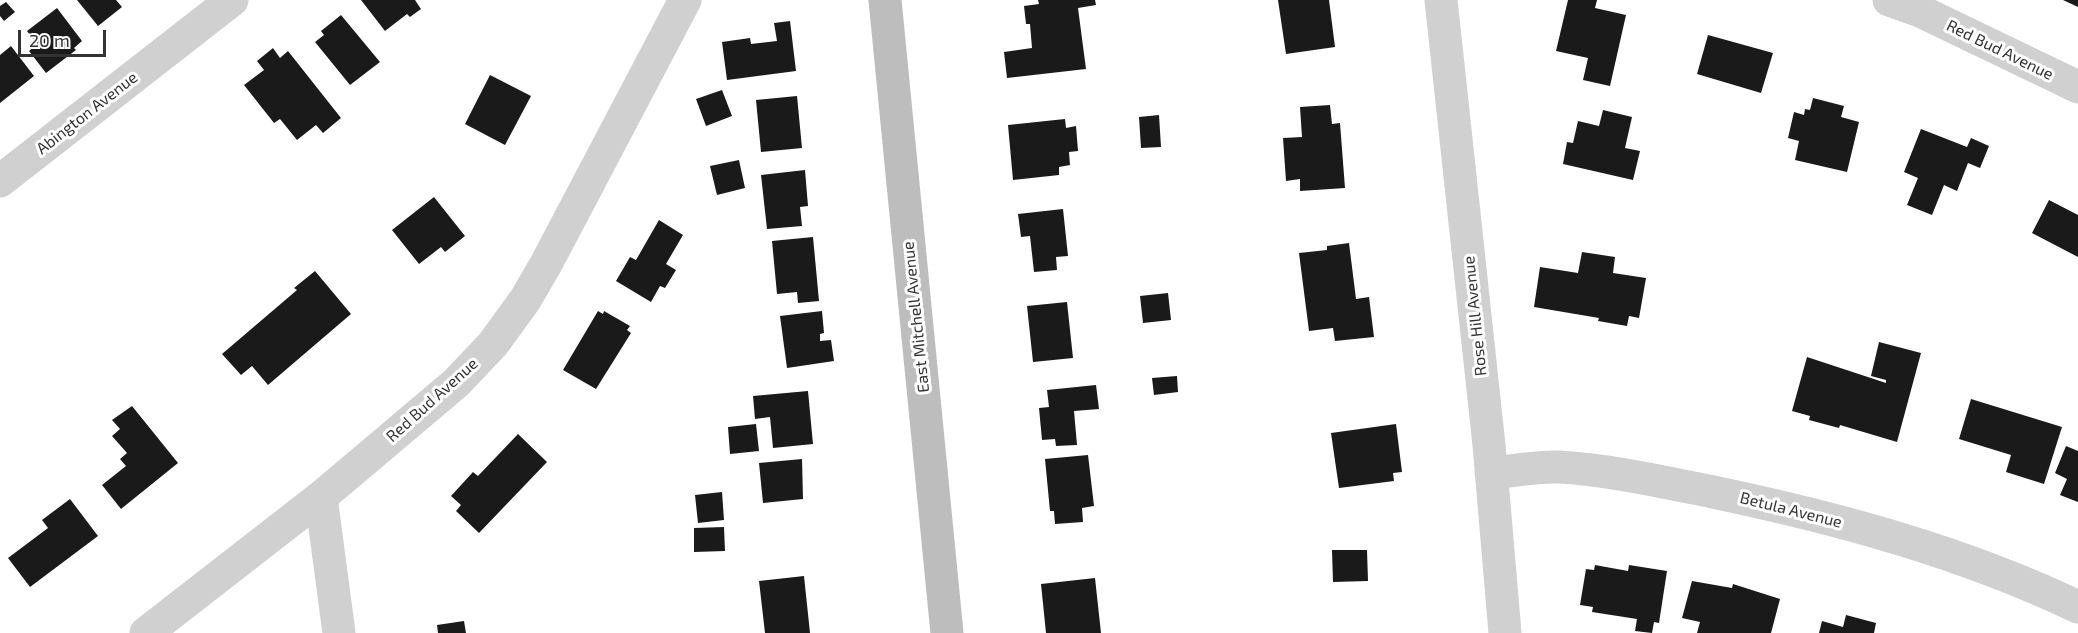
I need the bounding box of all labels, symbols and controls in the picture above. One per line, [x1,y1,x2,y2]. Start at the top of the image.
street label: Red Bud Avenue [1943,16,2057,84]
scale bar [21,18,110,56]
text: 20 m [29,29,70,51]
street label: Abington Avenue [33,68,141,158]
street label: East Mitchell Avenue [899,240,933,394]
street label: Rose Hill Avenue [1459,255,1491,377]
street label: Red Bud Avenue [382,354,482,446]
street label: Betula Avenue [1738,488,1844,532]

